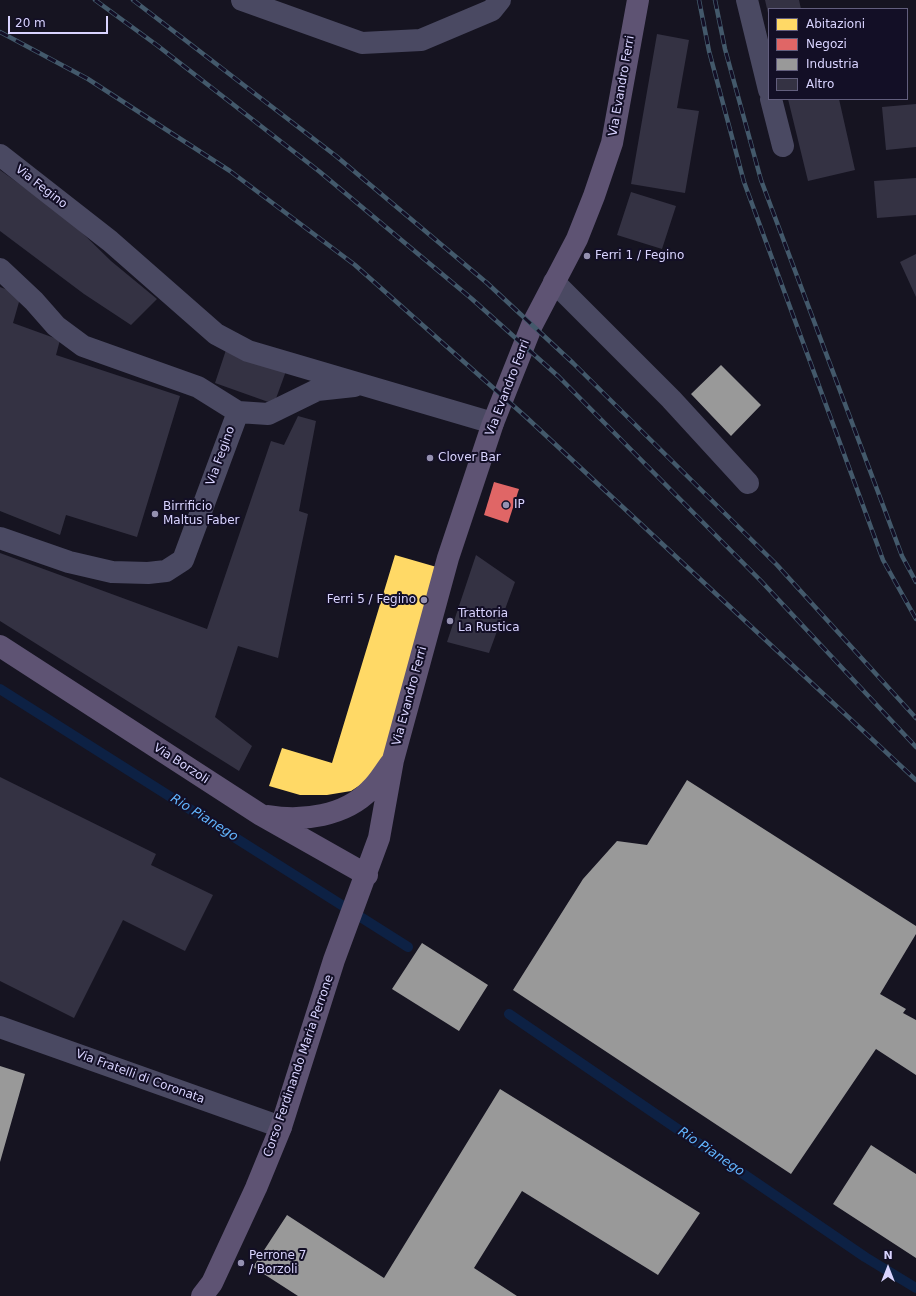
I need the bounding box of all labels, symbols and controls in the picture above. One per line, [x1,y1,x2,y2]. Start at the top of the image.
scale bar [10,8,110,34]
legend [768,8,908,100]
text: 20 m [15,16,46,30]
text: Abitazioni [806,17,865,31]
street label: Via Evandro Ferri [606,34,638,138]
text: Negozi [806,37,847,51]
text: Industria [806,57,859,71]
text: Altro [806,77,834,91]
street label: Via Fegino [12,162,70,212]
place label: Ferri 1 / Fegino [595,249,684,263]
marker: Ferri 1 / Fegino [582,251,592,261]
street label: Via Evandro Ferri [483,338,533,438]
street label: Via Fegino [204,424,238,488]
place label: Clover Bar [438,451,501,465]
marker: Clover Bar [425,453,435,463]
place label: IP [514,498,525,512]
place label: Birrificio Maltus Faber [163,500,240,528]
marker: IP [501,500,511,510]
marker: Birrificio Maltus Faber [150,509,160,519]
place label: Ferri 5 / Fegino [327,593,416,607]
marker: Ferri 5 / Fegino [419,595,429,605]
place label: Trattoria La Rustica [458,607,520,635]
marker: Trattoria La Rustica [445,616,455,626]
street label: Via Evandro Ferri [390,645,430,747]
street label: Via Borzoli [151,741,211,787]
water label: Rio Pianego [167,791,241,845]
street label: Corso Ferdinando Maria Perrone [261,973,337,1159]
street label: Via Fratelli di Coronata [74,1047,206,1107]
water label: Rio Pianego [675,1124,747,1180]
north arrow [868,1248,908,1288]
place label: Perrone 7 / Borzoli [249,1249,306,1277]
text: N [883,1249,893,1262]
marker: Perrone 7 / Borzoli [236,1258,246,1268]

